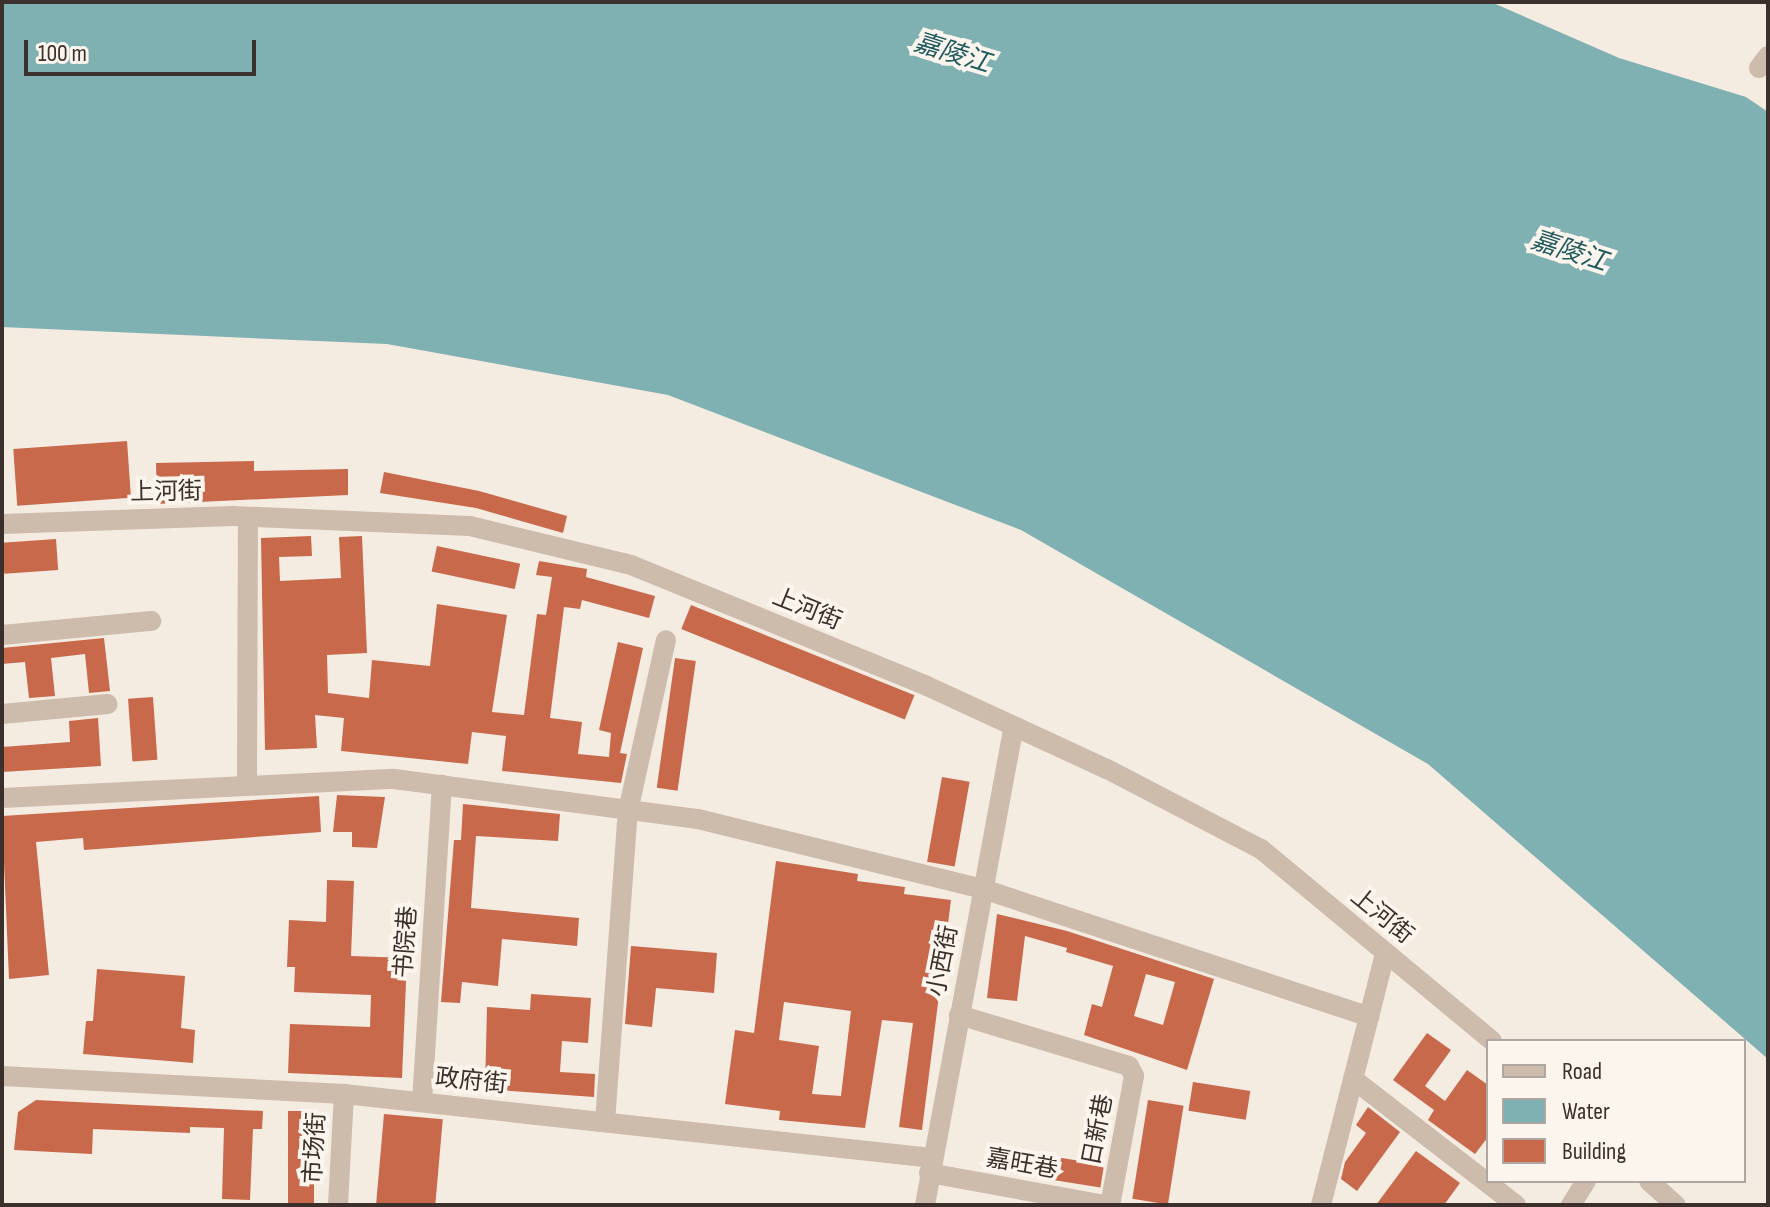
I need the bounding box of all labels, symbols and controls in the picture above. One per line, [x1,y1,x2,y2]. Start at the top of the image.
scale bar [28,24,260,74]
water label: 嘉陵江 [910,28,994,80]
text: 100 m [38,39,87,68]
water label: 嘉陵江 [1527,225,1611,279]
street label: 上河街 [130,477,202,507]
street label: 上河街 [768,582,846,636]
street label: 上河街 [1345,882,1419,950]
street label: 书院巷 [389,905,423,979]
street label: 小西街 [922,923,964,999]
legend [1486,1039,1746,1183]
text: Road [1562,1057,1602,1086]
street label: 政府街 [434,1063,508,1099]
street label: 日新巷 [1077,1092,1119,1168]
text: Water [1562,1097,1610,1126]
street label: 市场街 [299,1111,331,1185]
text: Building [1562,1137,1626,1166]
street label: 嘉旺巷 [984,1144,1060,1184]

